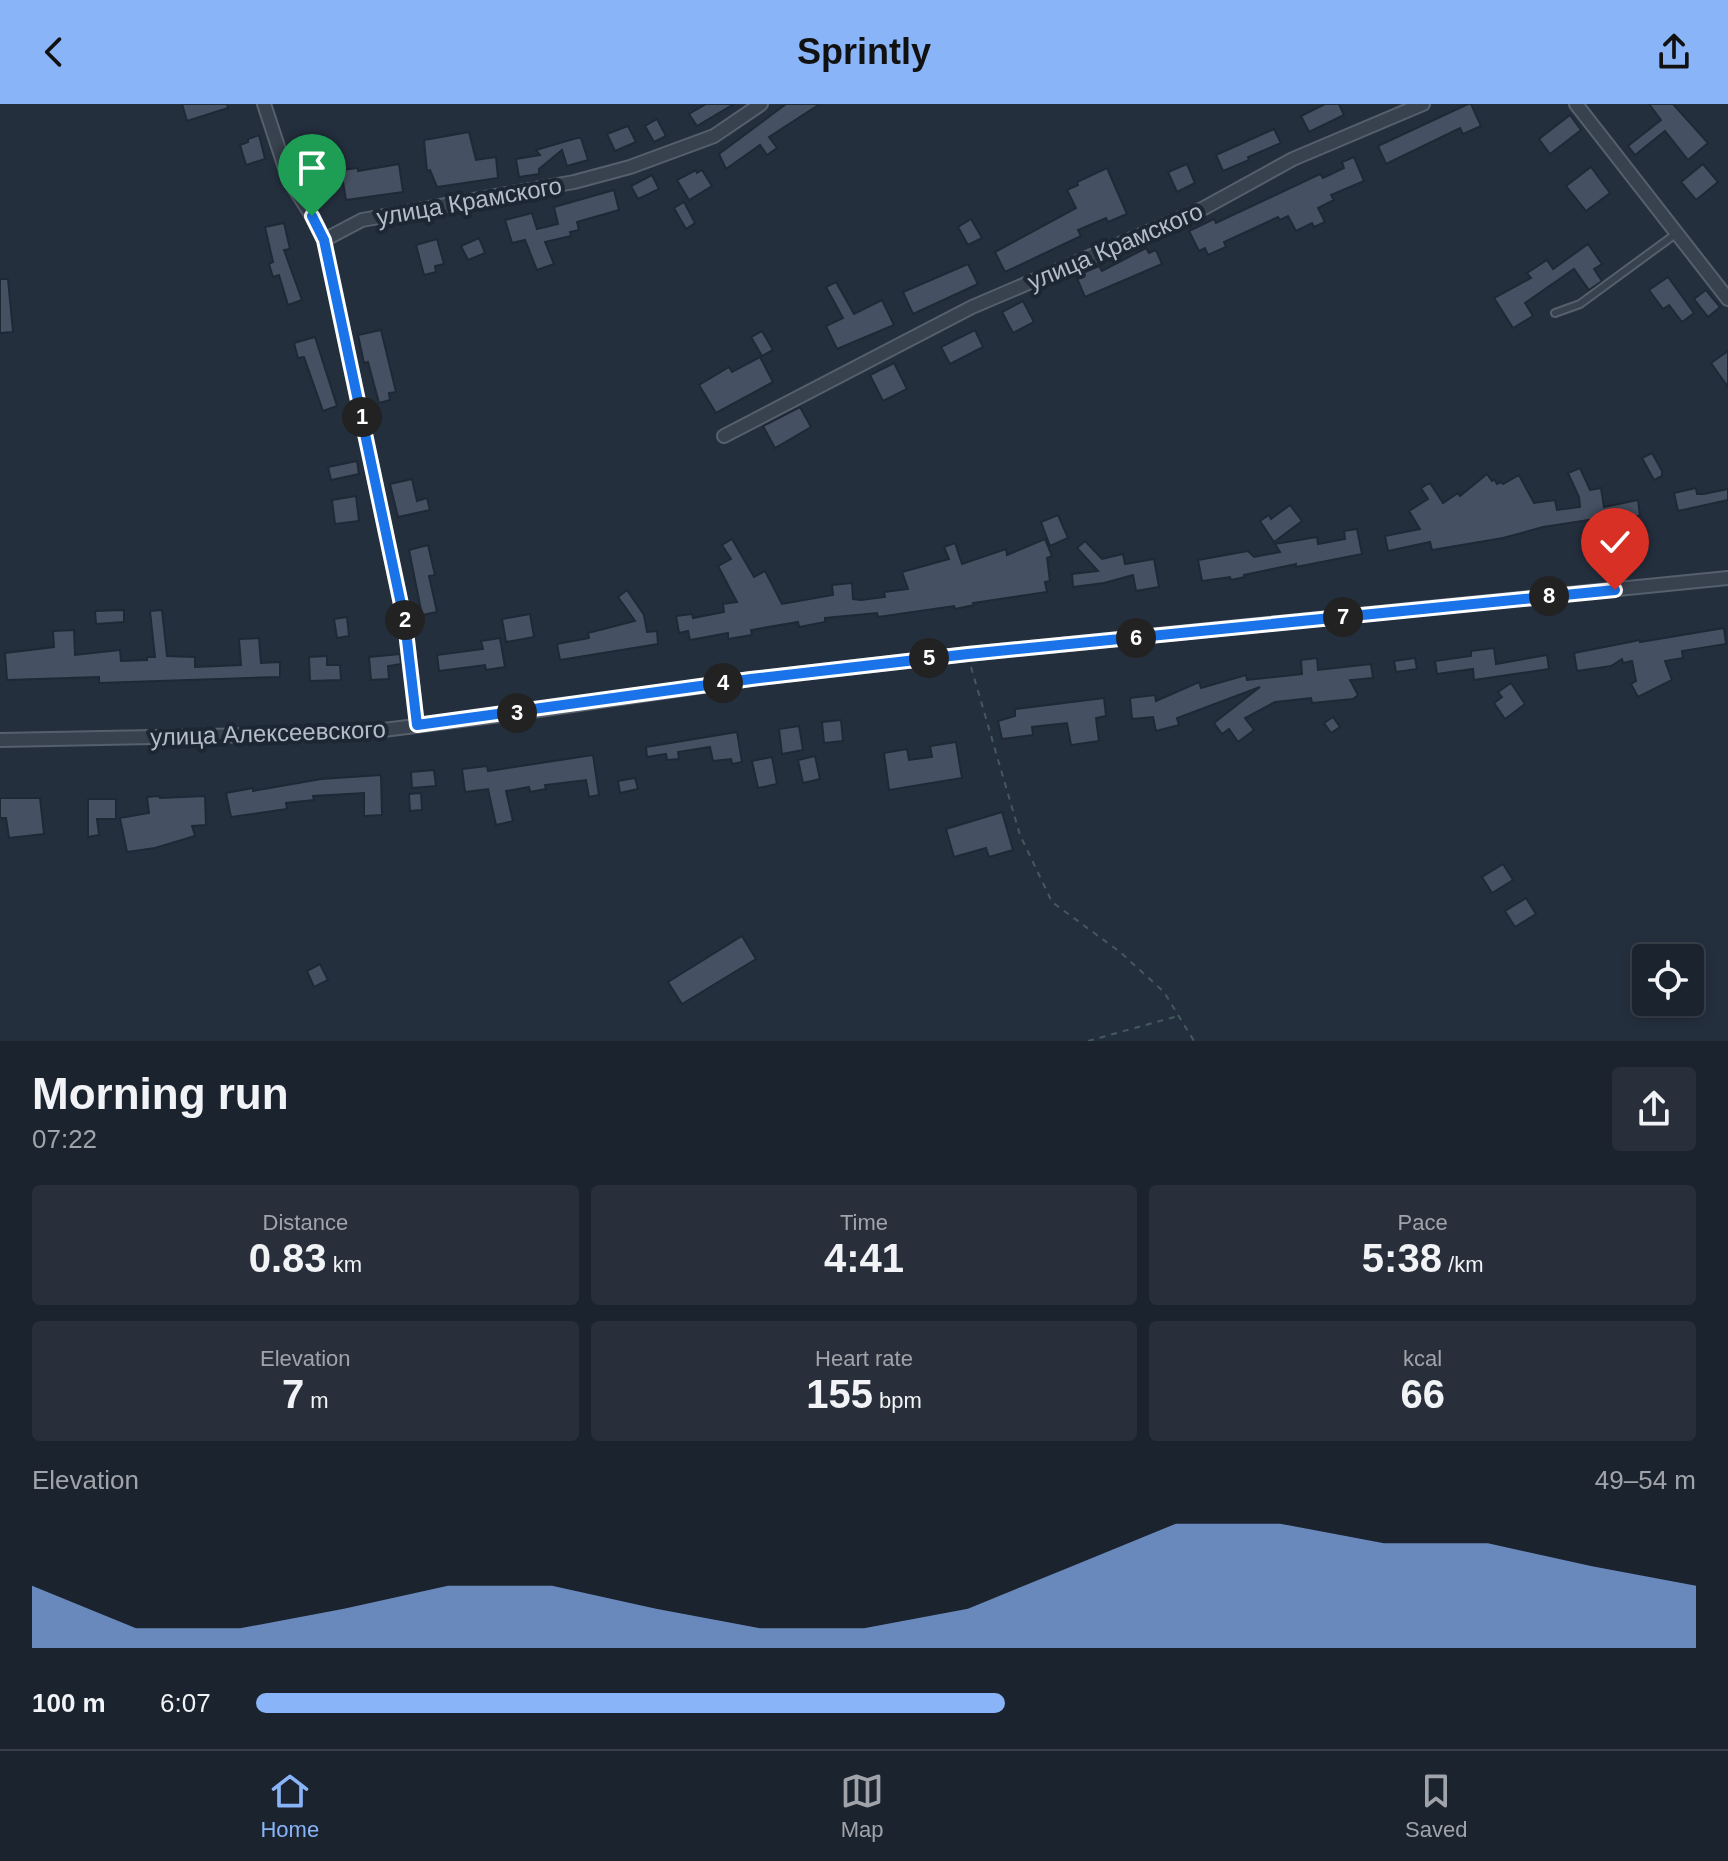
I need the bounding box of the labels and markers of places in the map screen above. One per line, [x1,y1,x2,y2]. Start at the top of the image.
pin [278,134,346,216]
pin: 1 [342,397,382,437]
pin [1581,508,1649,590]
pin: 8 [1529,576,1569,616]
pin: 7 [1323,597,1363,637]
pin: 2 [385,600,425,640]
pin: 6 [1116,618,1156,658]
pin: 5 [909,638,949,678]
pin: 4 [703,663,743,703]
pin: 3 [497,693,537,733]

